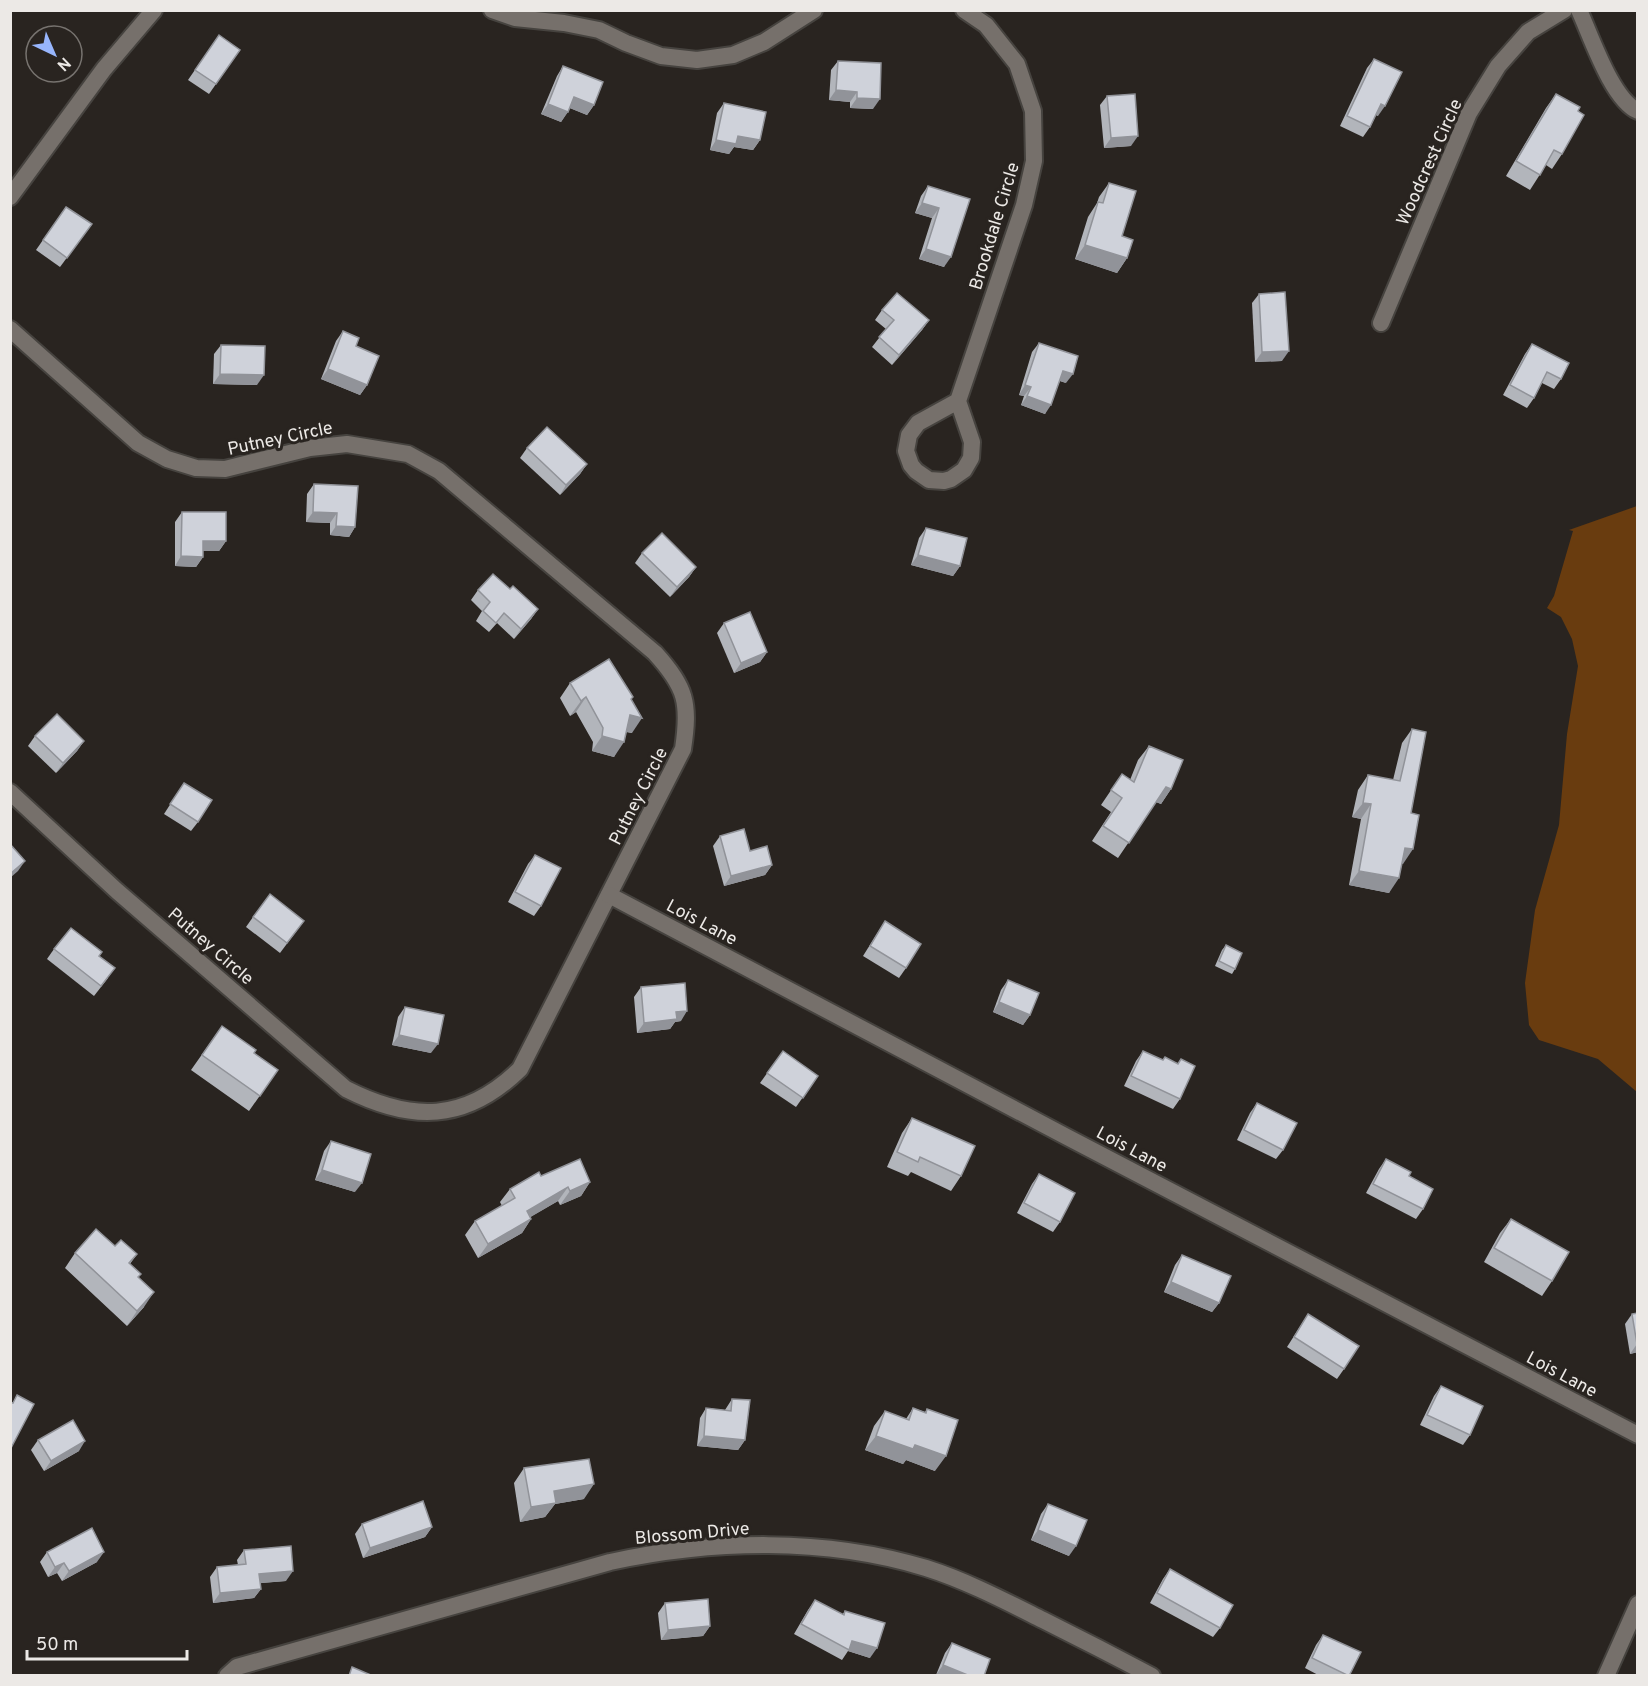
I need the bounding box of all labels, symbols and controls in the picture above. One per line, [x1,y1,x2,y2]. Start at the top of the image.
north arrow [24,24,84,84]
text: N [52,52,74,75]
street label: Woodcrest Circle [1392,96,1469,229]
street label: Brookdale Circle [965,160,1026,293]
street label: Putney Circle [226,417,335,462]
street label: Putney Circle [605,744,674,850]
street label: Lois Lane [662,895,741,952]
street label: Putney Circle [162,903,258,991]
street label: Lois Lane [1092,1122,1171,1179]
street label: Lois Lane [1522,1347,1601,1404]
street label: Blossom Drive [634,1518,750,1551]
scale bar [27,1623,188,1661]
text: 50 m [36,1634,78,1657]

